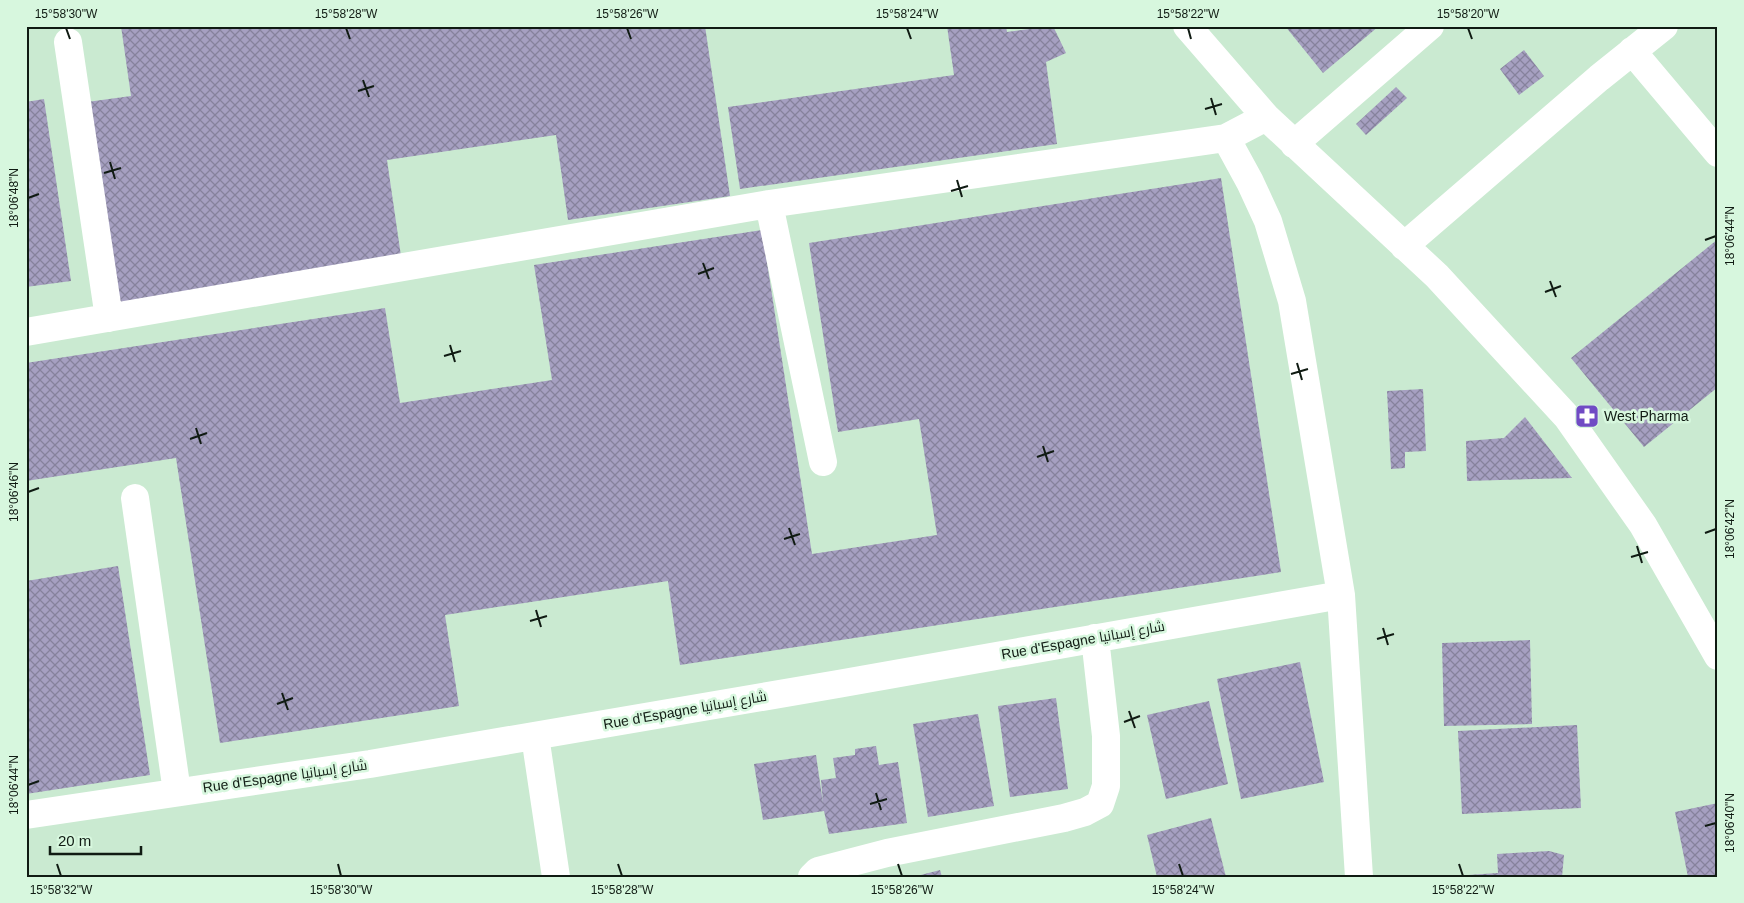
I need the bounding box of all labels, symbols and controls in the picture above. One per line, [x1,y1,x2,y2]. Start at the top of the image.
text: 15°58'30"W [35,7,98,21]
text: 15°58'28"W [315,7,378,21]
text: 15°58'26"W [596,7,659,21]
text: 15°58'24"W [876,7,939,21]
text: 15°58'22"W [1157,7,1220,21]
text: 15°58'20"W [1437,7,1500,21]
text: 18°06'48"N [7,168,21,228]
text: 18°06'44"N [1723,206,1737,266]
pharmacy icon: West Pharma [1574,403,1600,429]
place label: West Pharma [1604,408,1689,424]
text: 18°06'46"N [7,462,21,522]
text: 18°06'42"N [1723,499,1737,559]
street label: Rue d'Espagne شارع إسبانيا [1000,618,1166,663]
street label: Rue d'Espagne شارع إسبانيا [602,688,768,733]
text: 18°06'44"N [7,755,21,815]
street label: Rue d'Espagne شارع إسبانيا [202,757,368,796]
text: 18°06'40"N [1723,793,1737,853]
scale bar [50,823,141,855]
text: 20 m [58,832,91,849]
text: 15°58'32"W [30,883,93,897]
text: 15°58'30"W [310,883,373,897]
text: 15°58'28"W [591,883,654,897]
text: 15°58'26"W [871,883,934,897]
text: 15°58'24"W [1152,883,1215,897]
text: 15°58'22"W [1432,883,1495,897]

